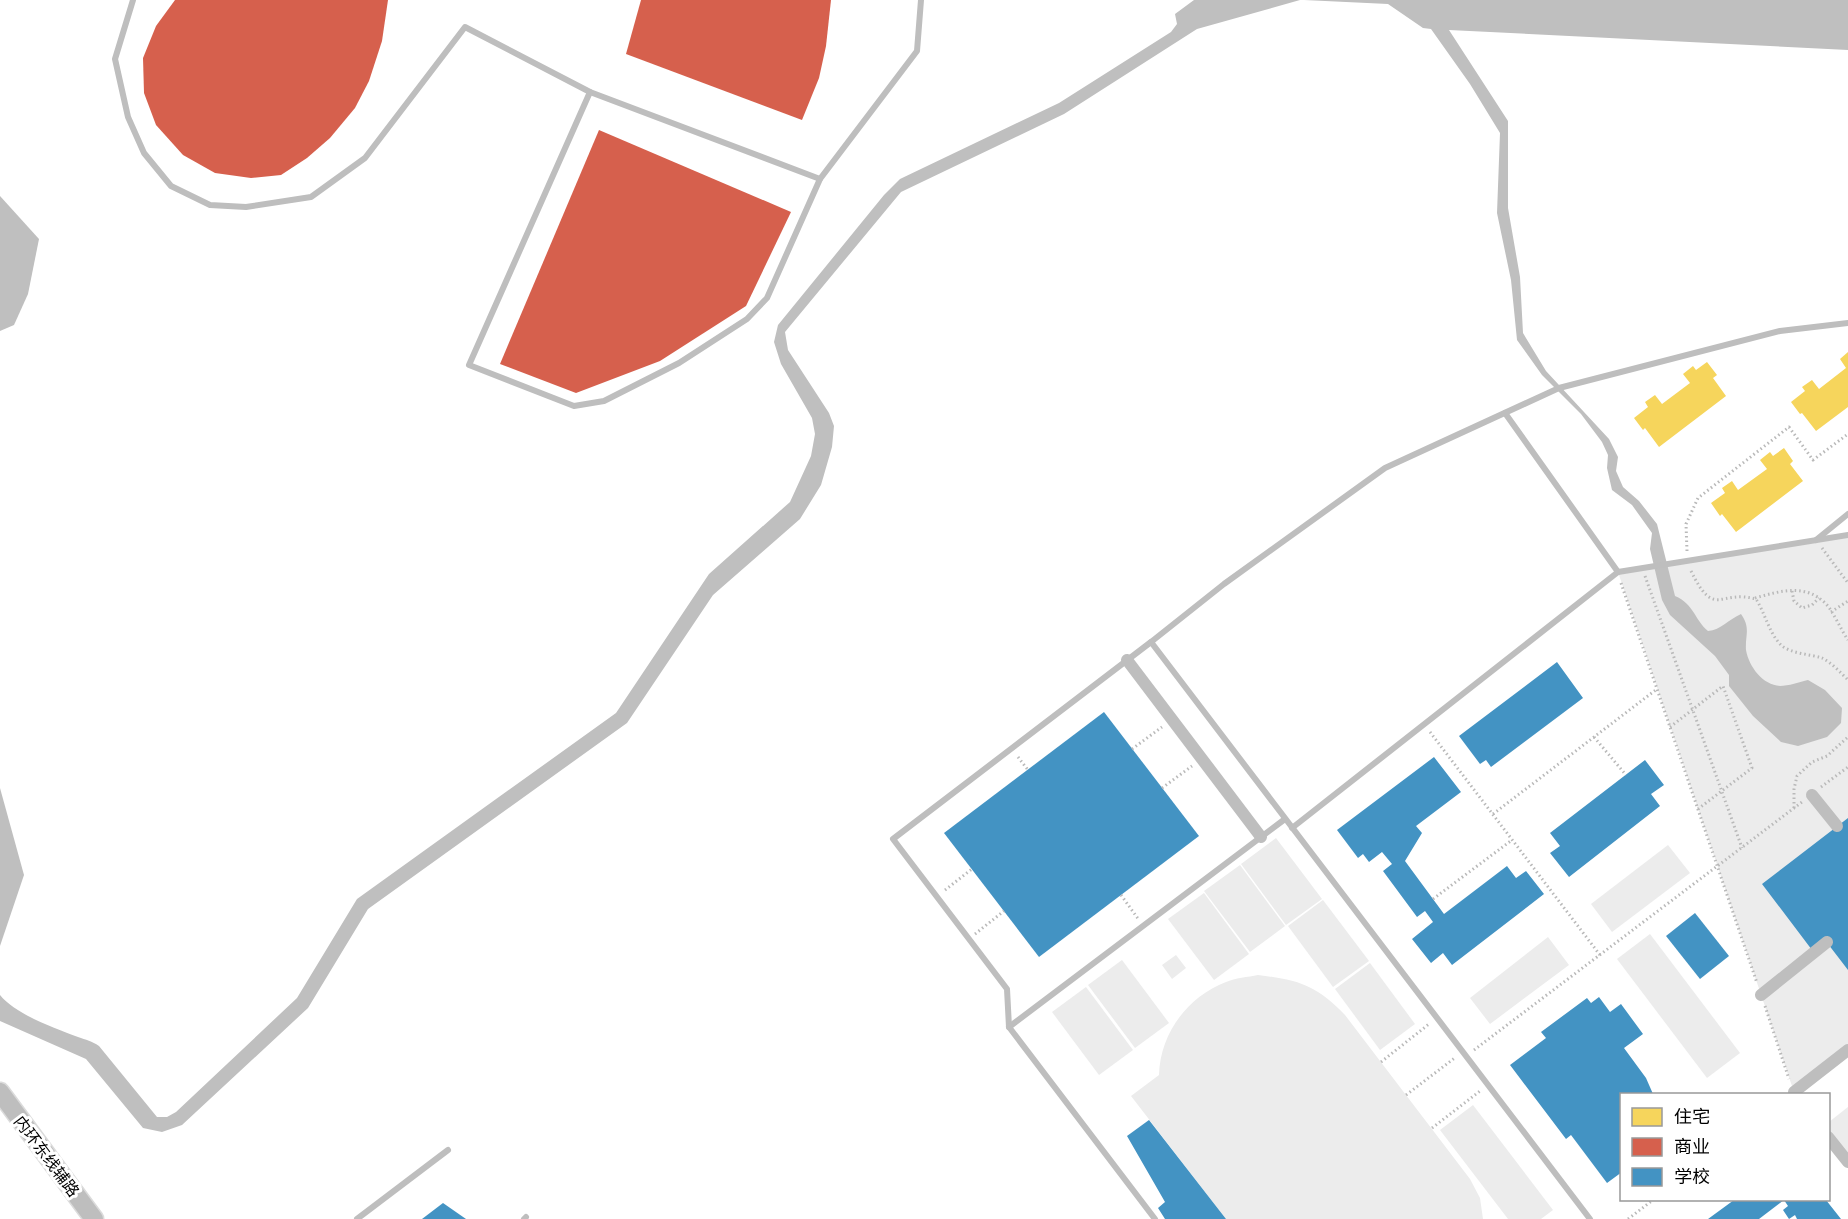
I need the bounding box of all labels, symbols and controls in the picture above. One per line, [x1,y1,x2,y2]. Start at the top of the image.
legend [1620,1093,1830,1201]
text: 住宅 [1674,1105,1710,1128]
street label: 内环东线辅路 [10,1112,84,1200]
text: 商业 [1674,1135,1710,1158]
text: 学校 [1674,1165,1710,1188]

